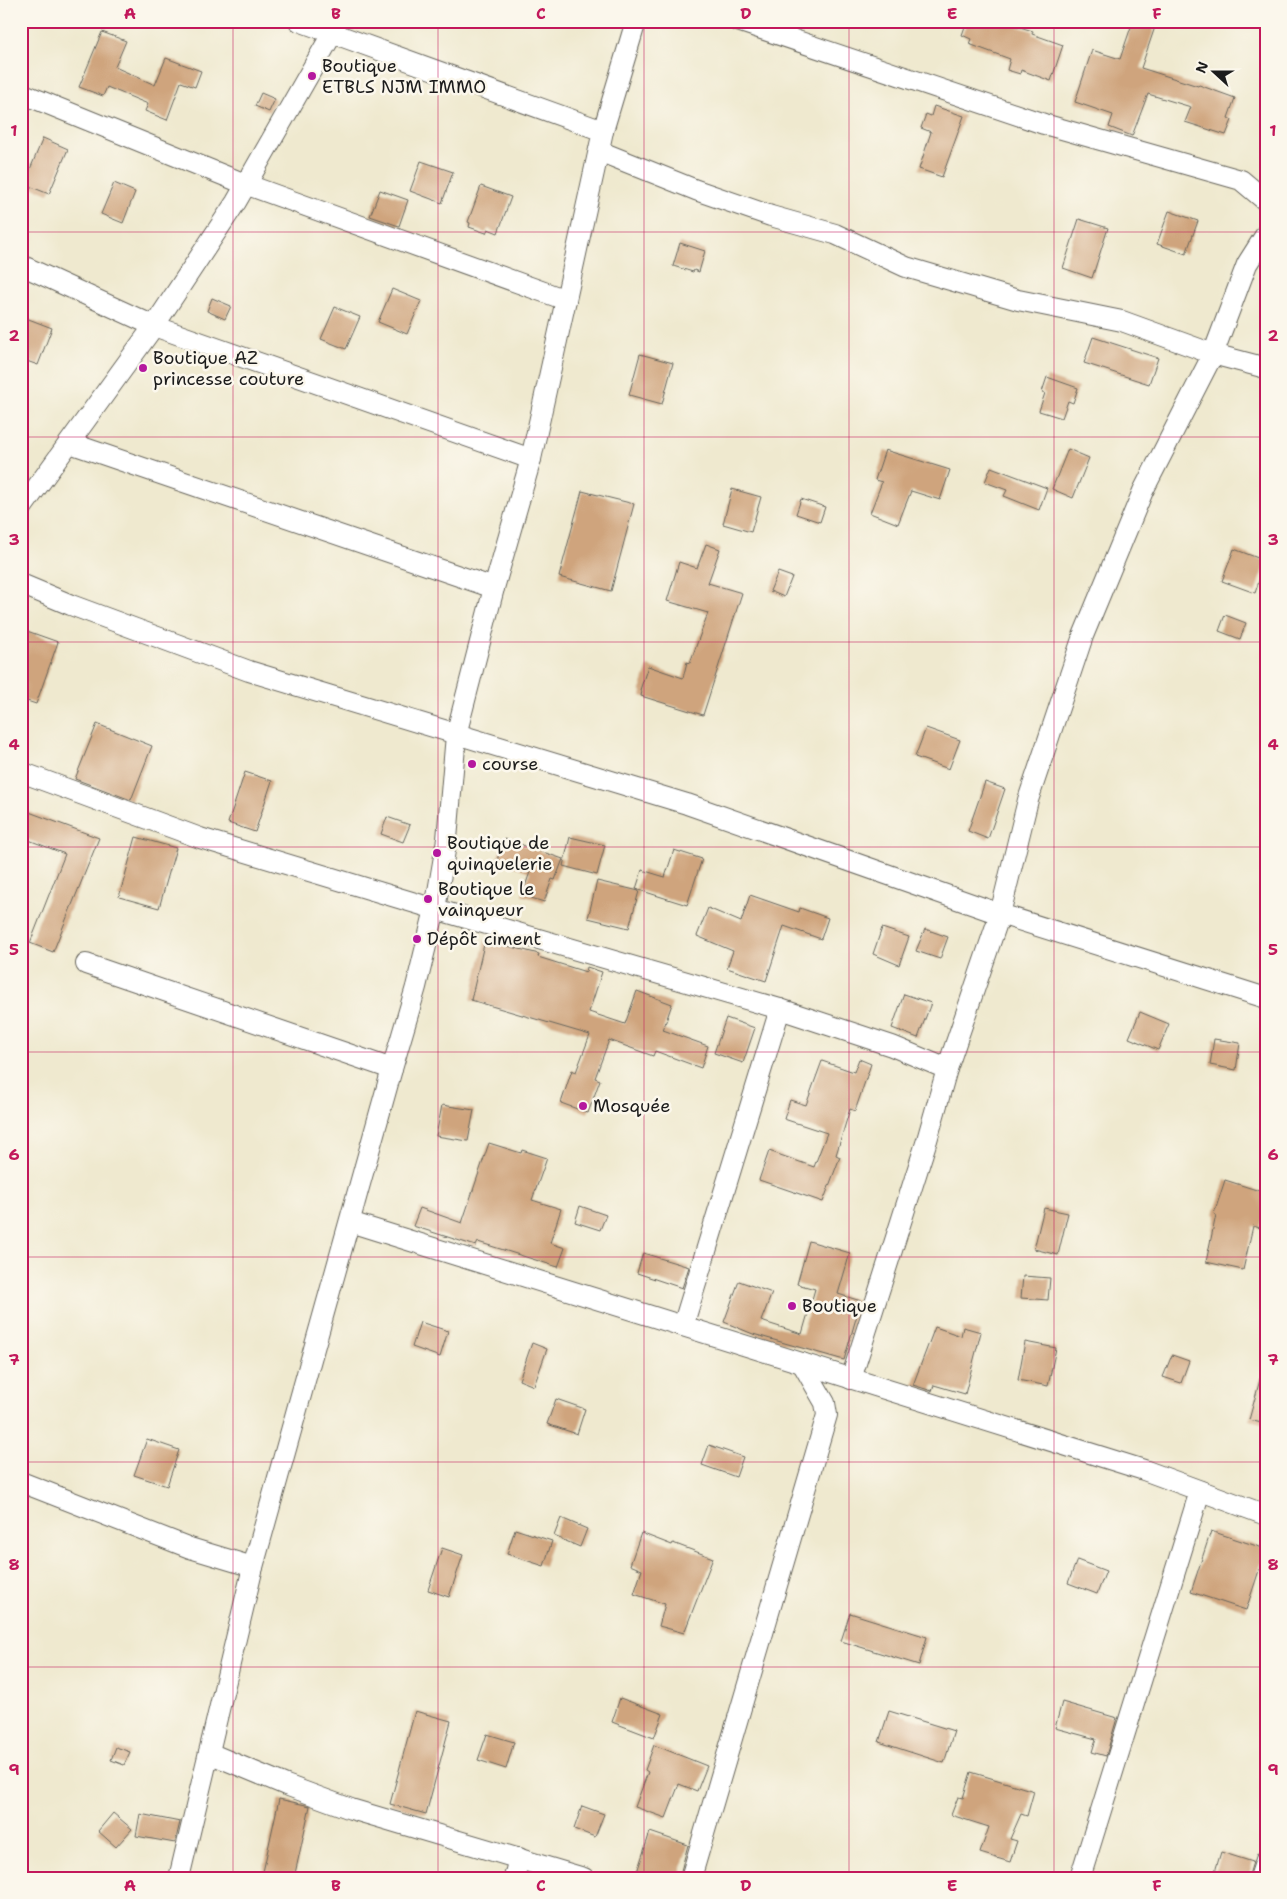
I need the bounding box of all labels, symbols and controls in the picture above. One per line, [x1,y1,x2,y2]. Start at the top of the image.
text: A [124,3,136,24]
text: B [331,3,341,24]
text: C [536,3,546,24]
text: D [740,3,752,24]
text: E [947,3,957,24]
text: F [1152,3,1162,24]
north arrow [1190,48,1240,98]
place label: Boutique ETBLS NJM IMMO [322,54,486,99]
text: N [1191,59,1212,76]
marker: Boutique ETBLS NJM IMMO [306,70,318,82]
text: 1 [10,120,18,141]
text: 1 [1269,120,1277,141]
text: 2 [8,325,20,346]
text: 2 [1267,325,1279,346]
place label: Boutique AZ princesse couture [153,346,304,391]
marker: Boutique AZ princesse couture [137,362,149,374]
text: 3 [8,529,20,550]
text: 3 [1267,529,1279,550]
text: 4 [8,734,20,755]
text: 4 [1267,734,1279,755]
place label: course [482,752,538,776]
marker: course [466,758,478,770]
place label: Boutique de quinquelerie [447,831,552,876]
marker: Boutique de quinquelerie [431,847,443,859]
place label: Boutique le vainqueur [438,877,535,922]
marker: Boutique le vainqueur [422,893,434,905]
place label: Dépôt ciment [427,927,541,951]
marker: Dépôt ciment [411,933,423,945]
text: 5 [9,939,19,960]
text: 5 [1268,939,1278,960]
place label: Mosquée [593,1094,670,1118]
marker: Mosquée [577,1100,589,1112]
text: 6 [8,1144,20,1165]
text: 6 [1267,1144,1279,1165]
place label: Boutique [802,1294,877,1318]
marker: Boutique [786,1300,798,1312]
text: 7 [8,1349,20,1370]
text: 7 [1267,1349,1279,1370]
text: 8 [8,1554,20,1575]
text: 8 [1267,1554,1279,1575]
text: 9 [8,1759,20,1780]
text: 9 [1267,1759,1279,1780]
text: A [124,1875,136,1896]
text: B [331,1875,341,1896]
text: C [536,1875,546,1896]
text: D [740,1875,752,1896]
text: E [947,1875,957,1896]
text: F [1152,1875,1162,1896]

